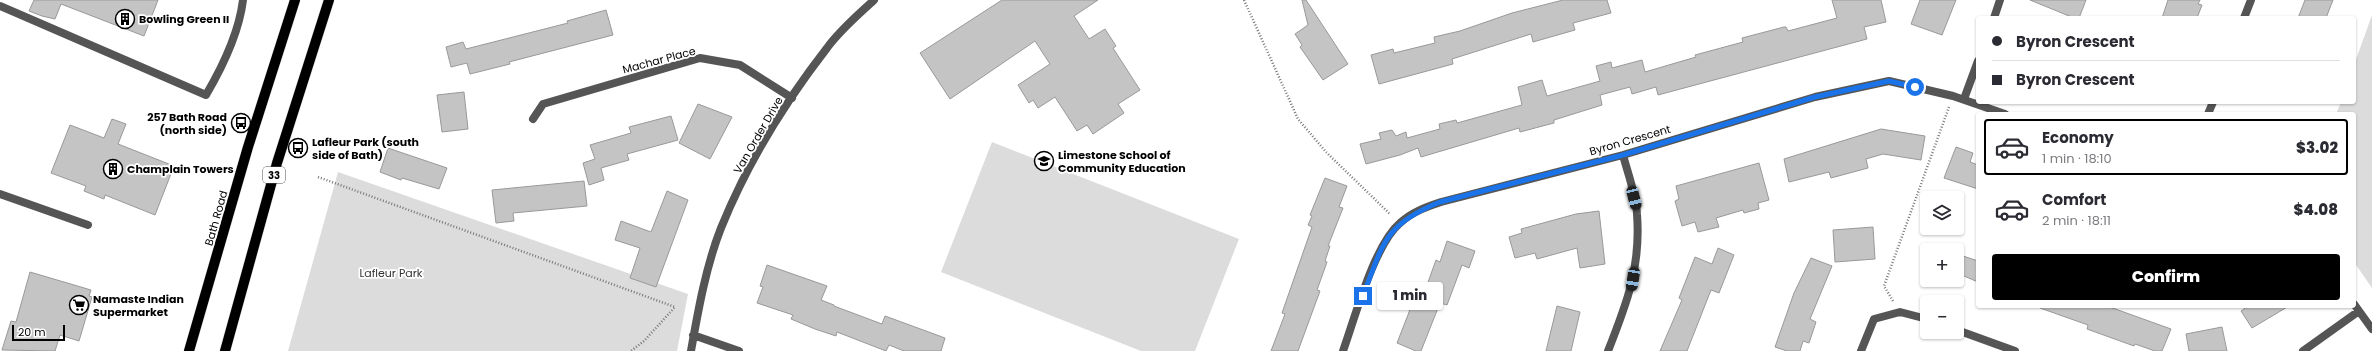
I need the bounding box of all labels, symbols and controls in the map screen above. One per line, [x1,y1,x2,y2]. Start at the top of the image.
building icon: Bowling Green II [114,8,136,30]
place label: Bowling Green II [139,11,229,27]
text: Byron Crescent [2016,31,2135,52]
street label: Machar Place [621,43,698,77]
text: Byron Crescent [2016,69,2135,90]
route start [1906,78,1924,96]
street label: Van Order Drive [729,93,787,176]
place label: 257 Bath Road (north side) [147,109,227,138]
bus stop icon: 257 Bath Road (north side) [230,112,252,134]
street label: Byron Crescent [1588,121,1672,159]
text: Economy [2042,127,2114,148]
icon: car [1994,129,2030,165]
place label: Lafleur Park (south side of Bath) [312,134,419,163]
bus stop icon: Lafleur Park (south side of Bath) [287,137,309,159]
text: $3.02 [2296,137,2338,158]
place label: Limestone School of Community Education [1058,147,1186,176]
text: 1 min · 18:10 [2042,149,2112,168]
school or university icon: Limestone School of Community Education [1033,150,1055,172]
building icon: Champlain Towers [102,158,124,180]
place label: Champlain Towers [127,161,234,177]
road number: 33 [263,167,285,183]
car [1625,185,1643,211]
street label: Bath Road [200,189,232,247]
text: Comfort [2042,189,2106,210]
map controls [1920,191,1964,339]
button: layers [1920,191,1964,235]
icon: car [1994,191,2030,227]
text: $4.08 [2294,199,2338,220]
text: 2 min · 18:11 [2042,211,2111,230]
button: + [1920,243,1964,287]
button: Confirm [1992,254,2340,300]
park label: Lafleur Park [360,265,423,281]
car [1625,266,1641,292]
callout: 1 min [1377,282,1443,310]
text: 1 min [1393,286,1427,305]
route end [1354,287,1372,305]
place label: Namaste Indian Supermarket [93,291,184,320]
supermarket icon: Namaste Indian Supermarket [68,294,90,316]
button: − [1920,295,1964,339]
scale bar [12,323,65,342]
text: 20 m [18,324,46,340]

